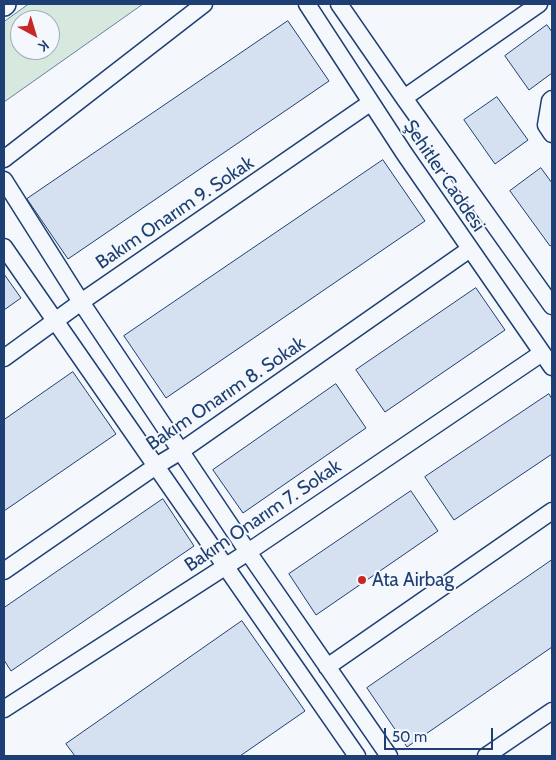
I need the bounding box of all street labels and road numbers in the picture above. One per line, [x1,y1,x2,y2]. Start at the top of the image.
street label: Şehitler Caddesi [398,116,490,236]
street label: Bakım Onarım 9. Sokak [92,152,258,274]
street label: Bakım Onarım 8. Sokak [142,332,310,456]
street label: Bakım Onarım 7. Sokak [180,455,346,577]

